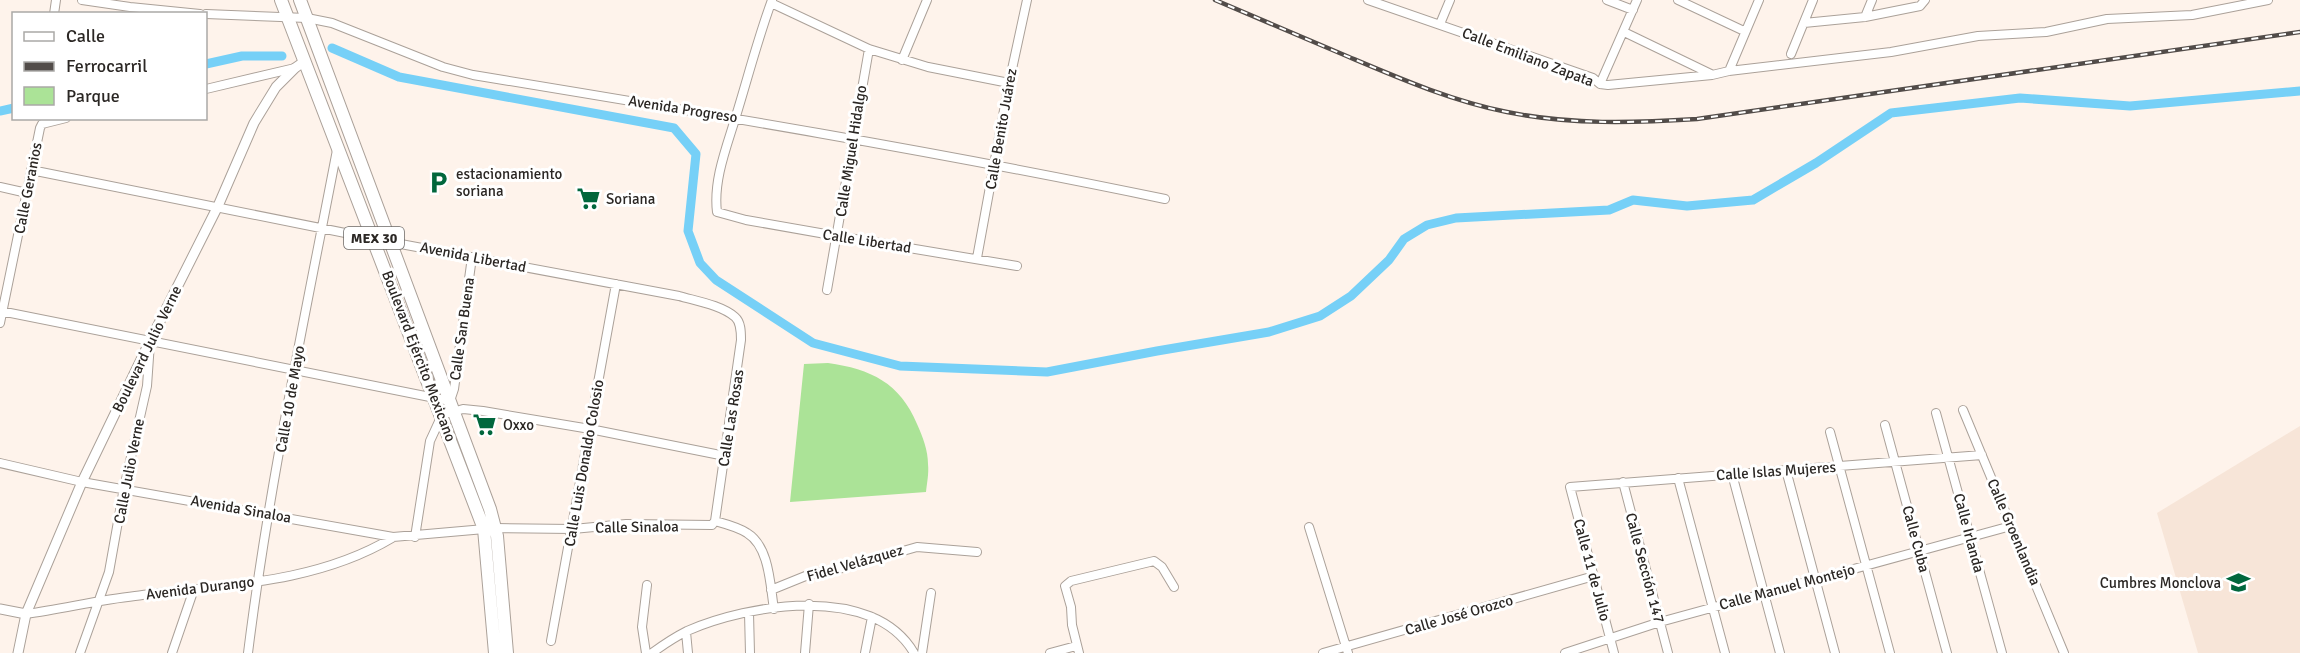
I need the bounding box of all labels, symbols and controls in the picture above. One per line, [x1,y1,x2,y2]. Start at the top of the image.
legend [12,12,207,120]
street label: Calle Emiliano Zapata [1460,24,1596,90]
text: Calle [66,25,105,47]
text: Ferrocarril [66,55,147,77]
street label: Calle Benito Juárez [981,67,1021,191]
street label: Calle Miguel Hidalgo [832,84,870,218]
text: Parque [66,85,120,107]
street label: Avenida Progreso [627,91,739,127]
street label: Calle Geranios [10,140,46,235]
place label: estacionamiento soriana [456,165,563,200]
parking icon: estacionamiento soriana [425,170,451,196]
supermarket icon: Soriana [575,186,601,212]
place label: Soriana [606,190,655,208]
street label: Calle Libertad [821,225,913,257]
road number: MEX 30 [344,227,404,249]
street label: Avenida Libertad [418,238,528,276]
street label: Boulevard Ejército Mexicano [378,268,460,444]
street label: Calle San Buena [446,276,478,382]
street label: Boulevard Julio Verne [109,283,185,415]
street label: Calle 10 de Mayo [272,344,308,454]
street label: Calle Las Rosas [714,368,748,468]
street label: Calle Luis Donaldo Colosio [560,378,608,548]
supermarket icon: Oxxo [472,412,498,438]
place label: Oxxo [503,416,534,434]
street label: Calle Julio Verne [110,417,148,525]
street label: Calle Islas Mujeres [1716,458,1837,484]
street label: Calle Groenlandia [1983,476,2045,588]
street label: Avenida Sinaloa [189,491,293,527]
street label: Calle Irlanda [1950,491,1988,575]
street label: Calle Cuba [1898,504,1934,574]
street label: Calle Sección 147 [1622,511,1668,625]
street label: Calle Sinaloa [595,517,679,537]
street label: Calle 11 de Julio [1570,517,1614,623]
street label: Fidel Velázquez [805,541,906,585]
street label: Calle Manuel Montejo [1717,560,1857,614]
school or university icon: Cumbres Monclova [2226,570,2252,596]
street label: Avenida Durango [145,572,255,604]
place label: Cumbres Monclova [2100,574,2221,592]
street label: Calle José Orozco [1403,591,1515,639]

